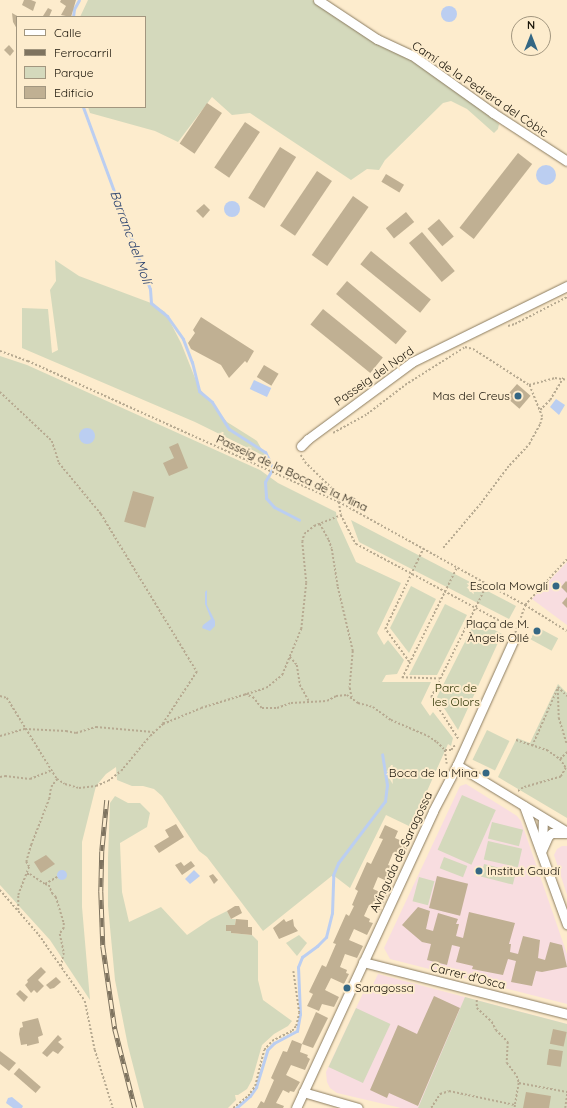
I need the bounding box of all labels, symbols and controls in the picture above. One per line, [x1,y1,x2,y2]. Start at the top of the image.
legend [16,16,146,108]
north arrow [511,16,551,56]
text: N [527,18,535,32]
text: Calle [54,25,81,40]
street label: Camí de la Pedrera del Còbic [409,38,551,140]
text: Ferrocarril [54,45,112,60]
text: Parque [54,65,94,80]
text: Edificio [54,85,94,100]
water label: Barranc del Molí [107,188,155,286]
street label: Passeig del Nord [332,343,416,409]
place label: Mas del Creus [432,389,510,403]
marker: Mas del Creus [513,391,523,401]
street label: Passeig de la Boca de la Mina [214,431,370,515]
place label: Escola Mowgli [470,579,548,593]
marker: Escola Mowgli [551,581,561,591]
place label: Plaça de M. Àngels Ollé [466,617,529,645]
marker: Plaça de M. Àngels Ollé [532,626,542,636]
park label: Parc de les Olors [432,681,480,709]
place label: Boca de la Mina [389,766,478,780]
marker: Boca de la Mina [481,768,491,778]
street label: Avinguda de Saragossa [367,789,435,915]
place label: Institut Gaudí [487,864,560,878]
marker: Institut Gaudí [474,866,484,876]
street label: Carrer d'Osca [429,960,507,992]
place label: Saragossa [355,981,414,995]
marker: Saragossa [342,983,352,993]

